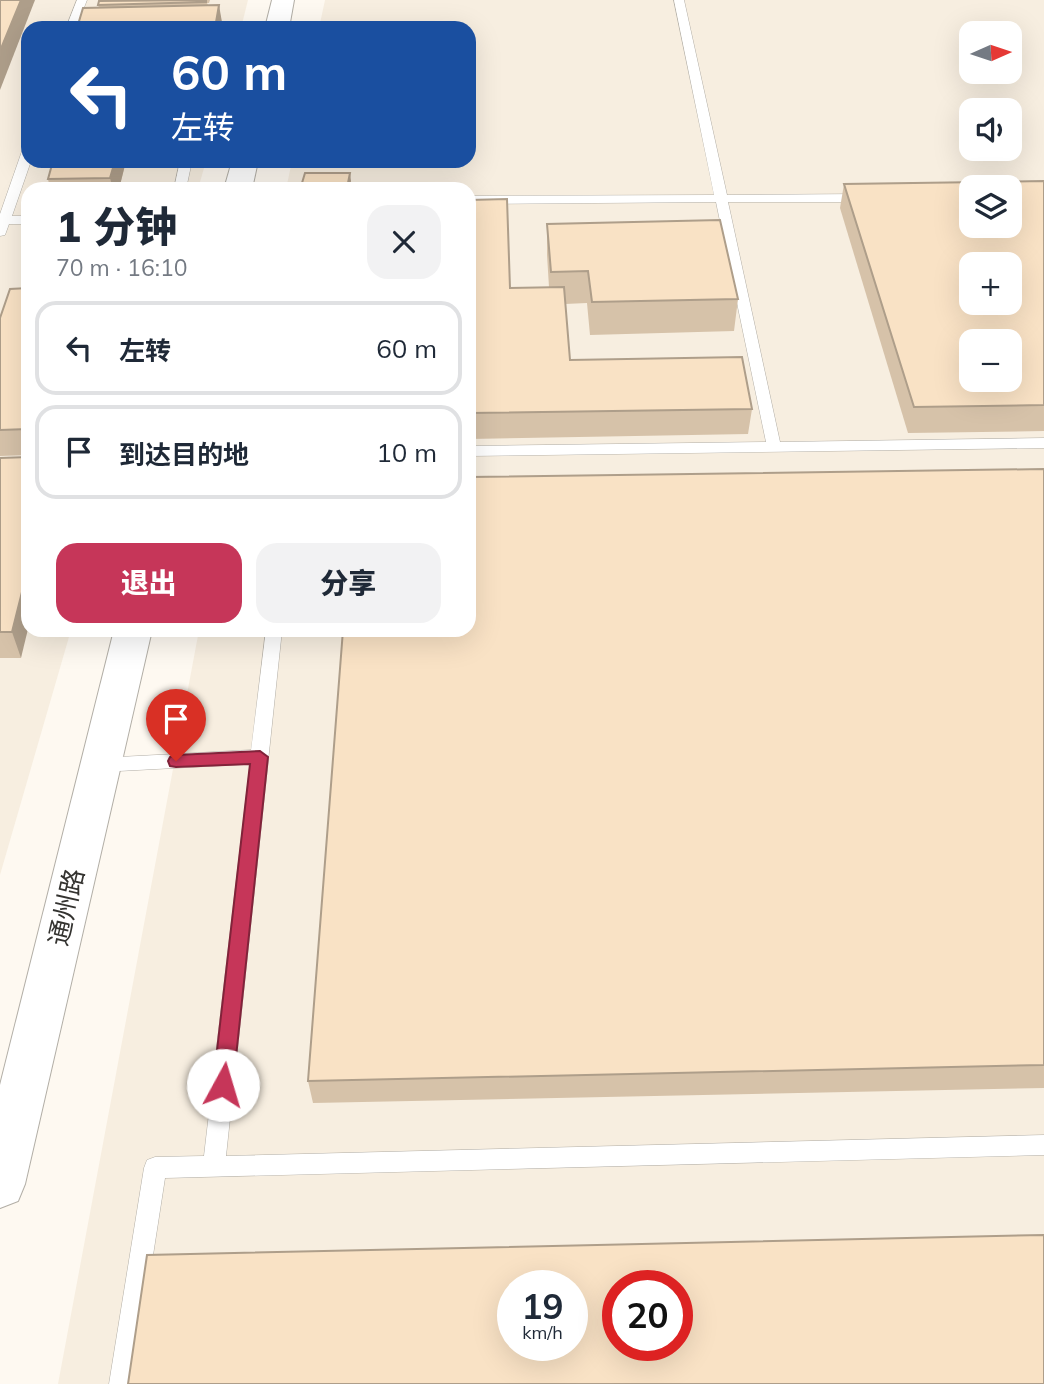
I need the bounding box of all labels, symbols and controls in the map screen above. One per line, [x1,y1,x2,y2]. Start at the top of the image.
north arrow [959,21,1022,84]
map controls [959,21,1022,392]
text: 60 m [171,41,287,102]
icon: left [56,49,147,140]
button: sound [959,98,1022,161]
text: 左转 [171,107,235,147]
button: layers [959,175,1022,238]
text: 1 分钟 [56,200,177,253]
button: close [367,205,441,279]
button: + [959,252,1022,315]
text: 70 m · 16:10 [56,253,188,282]
icon: left [60,329,98,367]
button: − [959,329,1022,392]
text: 60 m [376,332,437,365]
text: 左转 [119,334,171,367]
icon: arrive [60,433,98,471]
text: 10 m [376,436,437,469]
text: 到达目的地 [119,438,249,471]
button: 退出 [56,543,242,623]
button: 分享 [256,543,441,623]
pin [146,689,206,761]
icon: arrive [157,700,195,738]
street label: 通州路 [41,865,91,949]
position arrow [186,1048,260,1122]
speed limit sign: 20 [602,1270,693,1361]
text: 19 [521,1284,564,1328]
text: km/h [522,1321,563,1344]

